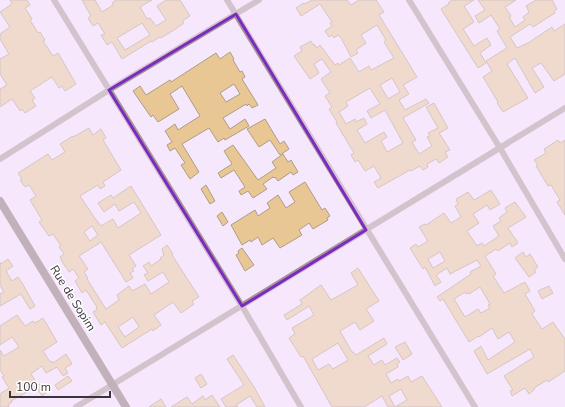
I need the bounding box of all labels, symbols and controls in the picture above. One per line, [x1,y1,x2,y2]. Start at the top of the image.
street label: Rue de Sopim [46,262,100,334]
scale bar [10,373,110,399]
text: 100 m [16,379,51,395]

